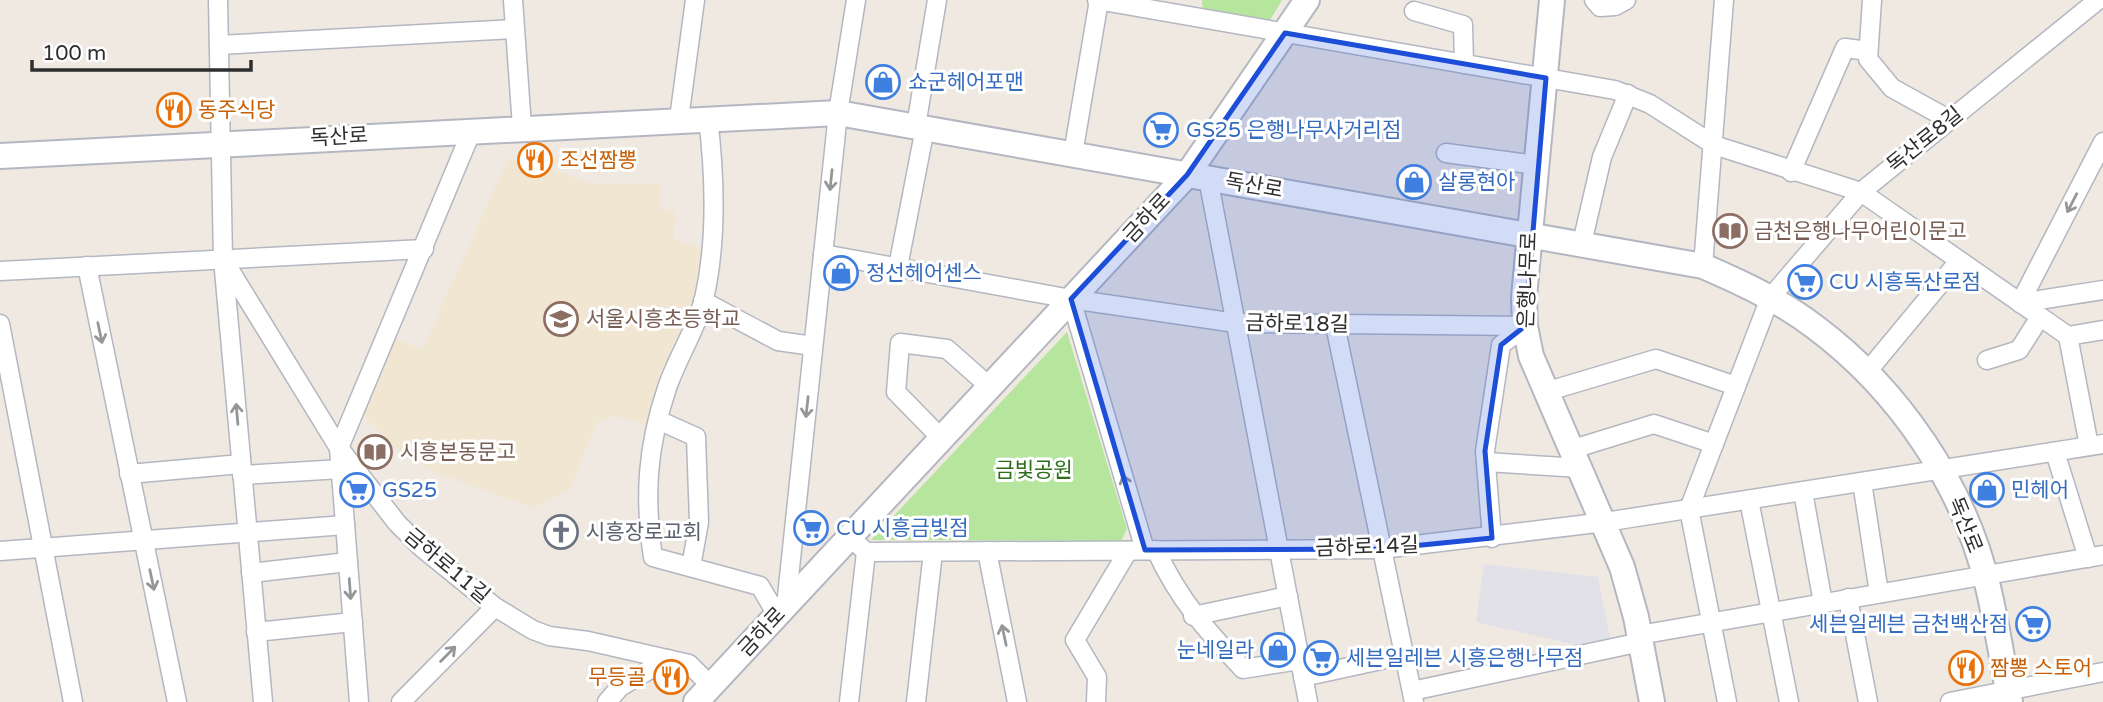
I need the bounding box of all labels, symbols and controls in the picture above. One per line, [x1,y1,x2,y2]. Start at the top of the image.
scale bar [32,28,250,72]
text: 100 m [42,41,106,66]
shop icon: 쇼군헤어포맨 [864,63,902,101]
place label: 쇼군헤어포맨 [908,70,1024,95]
restaurant icon: 동주식당 [155,91,193,129]
place label: 동주식당 [198,98,275,123]
street label: 독산로8길 [1882,102,1968,178]
supermarket icon: GS25 은행나무사거리점 [1142,111,1180,149]
place label: GS25 은행나무사거리점 [1186,118,1401,143]
street label: 독산로 [309,123,369,151]
restaurant icon: 조선짬뽕 [516,141,554,179]
place label: 조선짬뽕 [560,148,637,173]
shop icon: 살롱현아 [1395,163,1433,201]
one-way arrow [825,169,838,191]
street label: 독산로 [1223,169,1285,203]
place label: 살롱현아 [1438,170,1515,195]
street label: 금하로 [1118,188,1176,248]
one-way arrow [2064,192,2078,213]
library icon: 금천은행나무어린이문고 [1711,212,1749,250]
place label: 금천은행나무어린이문고 [1754,219,1967,244]
street label: 은행나무로 [1514,231,1542,329]
shop icon: 정선헤어센스 [822,254,860,292]
place label: 정선헤어센스 [866,261,982,286]
supermarket icon: CU 시흥독산로점 [1786,263,1824,301]
place label: CU 시흥독산로점 [1829,270,1981,295]
school or university icon: 서울시흥초등학교 [542,300,580,338]
place label: 서울시흥초등학교 [586,307,741,332]
street label: 금하로18길 [1245,311,1349,337]
one-way arrow [94,321,108,344]
one-way arrow [800,395,813,417]
one-way arrow [230,404,243,426]
library icon: 시흥본동문고 [356,433,394,471]
place label: 시흥본동문고 [400,440,516,465]
park label: 금빛공원 [995,458,1073,483]
supermarket icon: GS25 [338,471,376,509]
shop icon: 민헤어 [1968,471,2006,509]
one-way arrow [1118,474,1131,496]
place label: GS25 [382,478,437,503]
place label: 민헤어 [2011,478,2069,503]
street label: 독산로 [1943,493,1987,557]
supermarket icon: CU 시흥금빛점 [792,509,830,547]
church icon: 시흥장로교회 [542,513,580,551]
place label: CU 시흥금빛점 [836,516,969,541]
place label: 시흥장로교회 [586,520,702,545]
street label: 금하로11길 [399,523,495,609]
street label: 금하로14길 [1315,533,1419,561]
one-way arrow [145,568,159,591]
one-way arrow [344,577,357,600]
street label: 금하로 [733,602,791,662]
supermarket icon: 세븐일레븐 금천백산점 [2014,605,2052,643]
place label: 세븐일레븐 금천백산점 [1809,612,2008,637]
one-way arrow [996,624,1010,647]
shop icon: 눈네일라 [1259,631,1297,669]
place label: 눈네일라 [1177,638,1254,663]
supermarket icon: 세븐일레븐 시흥은행나무점 [1302,639,1340,677]
one-way arrow [440,646,457,663]
place label: 세븐일레븐 시흥은행나무점 [1346,646,1583,671]
restaurant icon: 짬뽕 스토어 [1947,649,1985,687]
place label: 짬뽕 스토어 [1990,656,2092,681]
restaurant icon: 무등골 [652,658,690,696]
place label: 무등골 [588,665,646,690]

